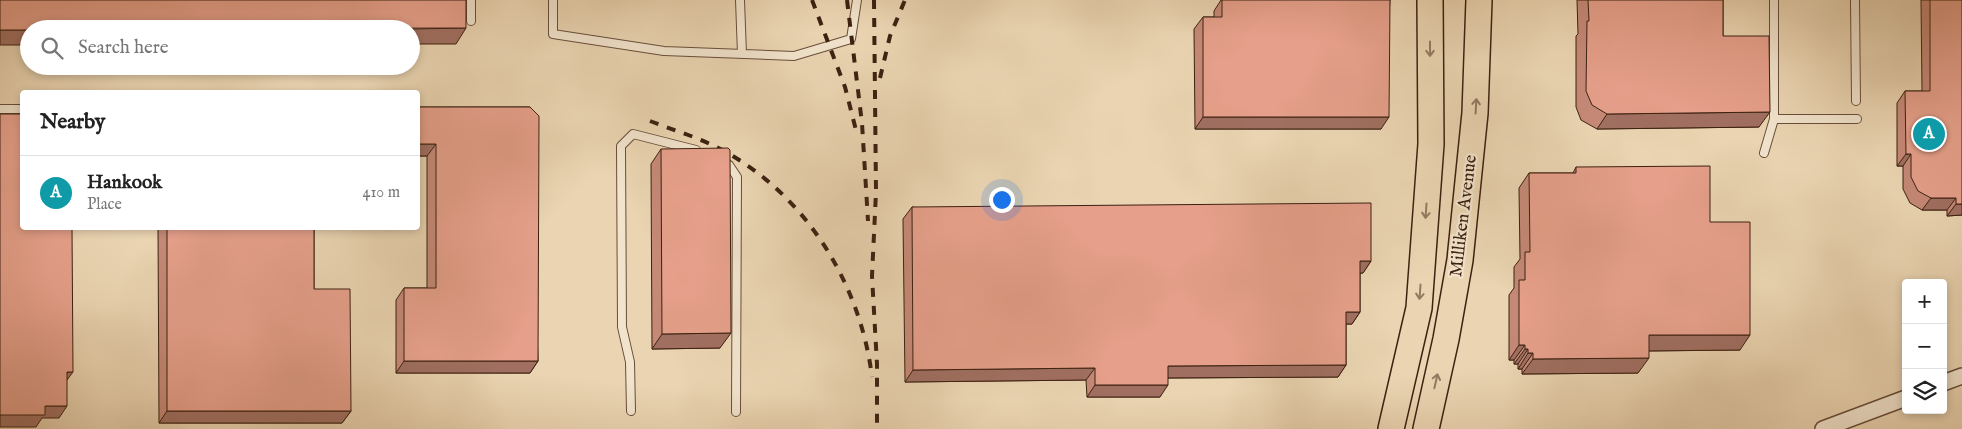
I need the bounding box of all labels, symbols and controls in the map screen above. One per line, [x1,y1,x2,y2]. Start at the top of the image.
search box [20,20,420,75]
icon: search [38,34,66,62]
text: Search here [78,36,169,60]
one-way arrow [1425,40,1435,56]
one-way arrow [1471,98,1480,114]
text: Nearby [40,109,105,136]
pin: A [1913,115,1945,153]
street label: Milliken Avenue [1445,154,1483,278]
text: Hankook [87,171,162,195]
text: A [51,183,61,203]
text: 410 m [363,183,400,203]
your location [989,187,1015,213]
text: Place [87,195,122,215]
one-way arrow [1421,203,1431,219]
map controls [1902,279,1947,414]
button: + [1902,279,1947,324]
one-way arrow [1416,283,1425,299]
button: − [1902,324,1947,369]
button: layers [1902,369,1947,414]
one-way arrow [1432,374,1441,390]

